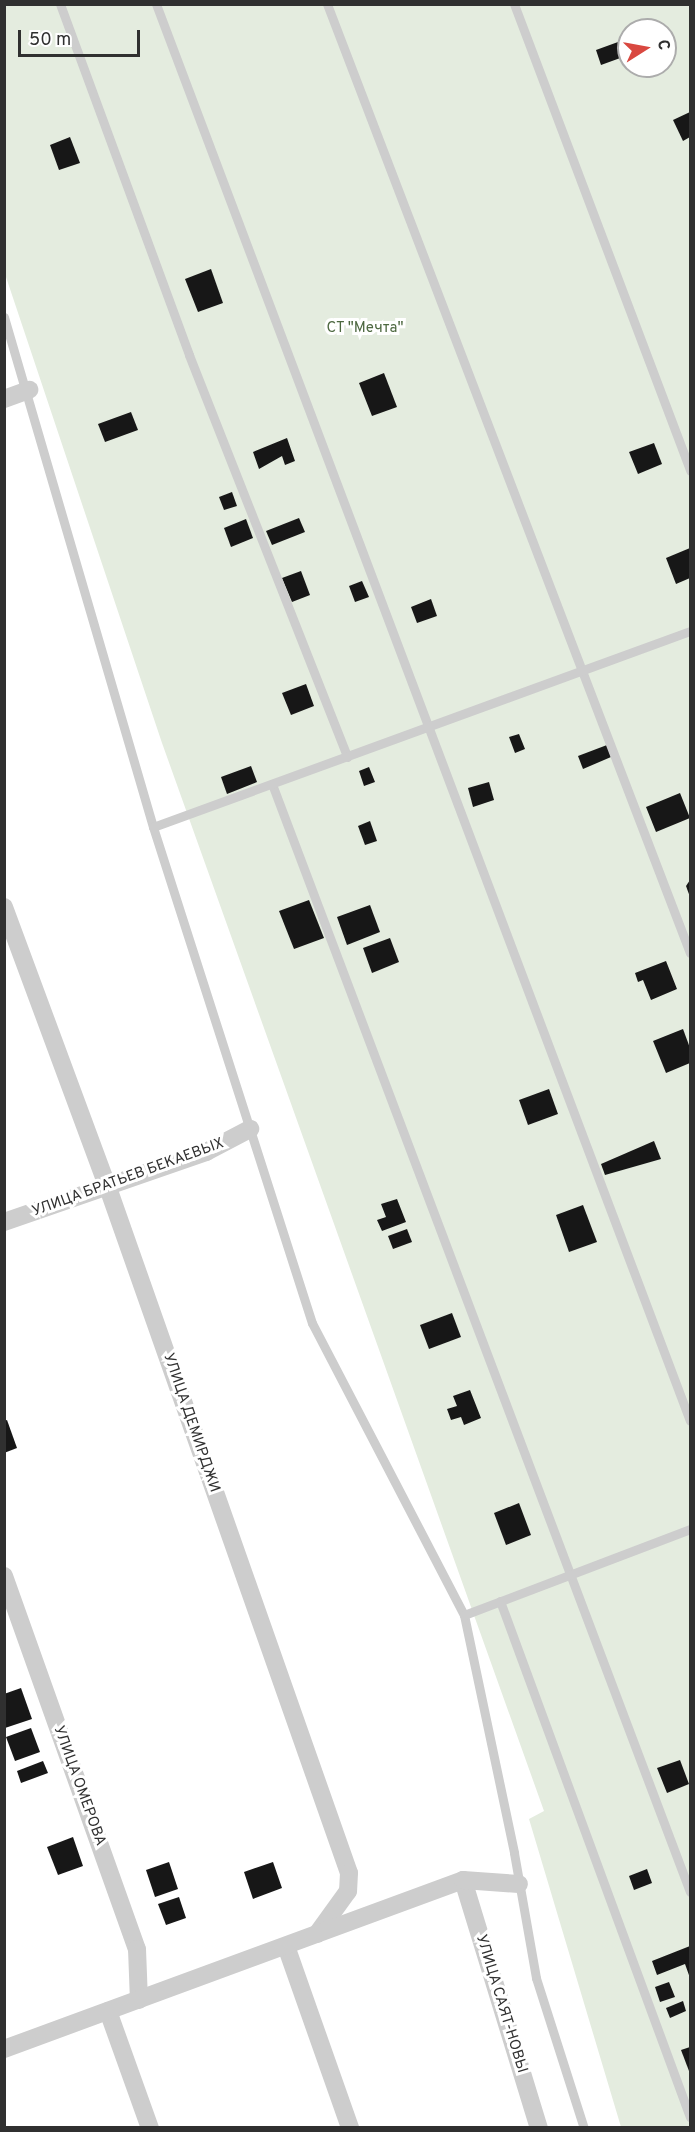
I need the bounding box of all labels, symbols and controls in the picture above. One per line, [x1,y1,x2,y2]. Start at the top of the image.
scale bar [21,18,142,56]
north arrow [617,18,677,78]
text: 50 m [29,29,71,52]
text: С [652,38,673,52]
park label: СТ "Мечта" [326,320,404,338]
street label: УЛИЦА БРАТЬЕВ БЕКАЕВЫХ [29,1135,227,1221]
street label: УЛИЦА ДЕМИРДЖИ [159,1351,223,1495]
street label: УЛИЦА ОМЕРОВА [49,1723,109,1849]
street label: УЛИЦА САЯТ-НОВЫ [471,1932,531,2076]

